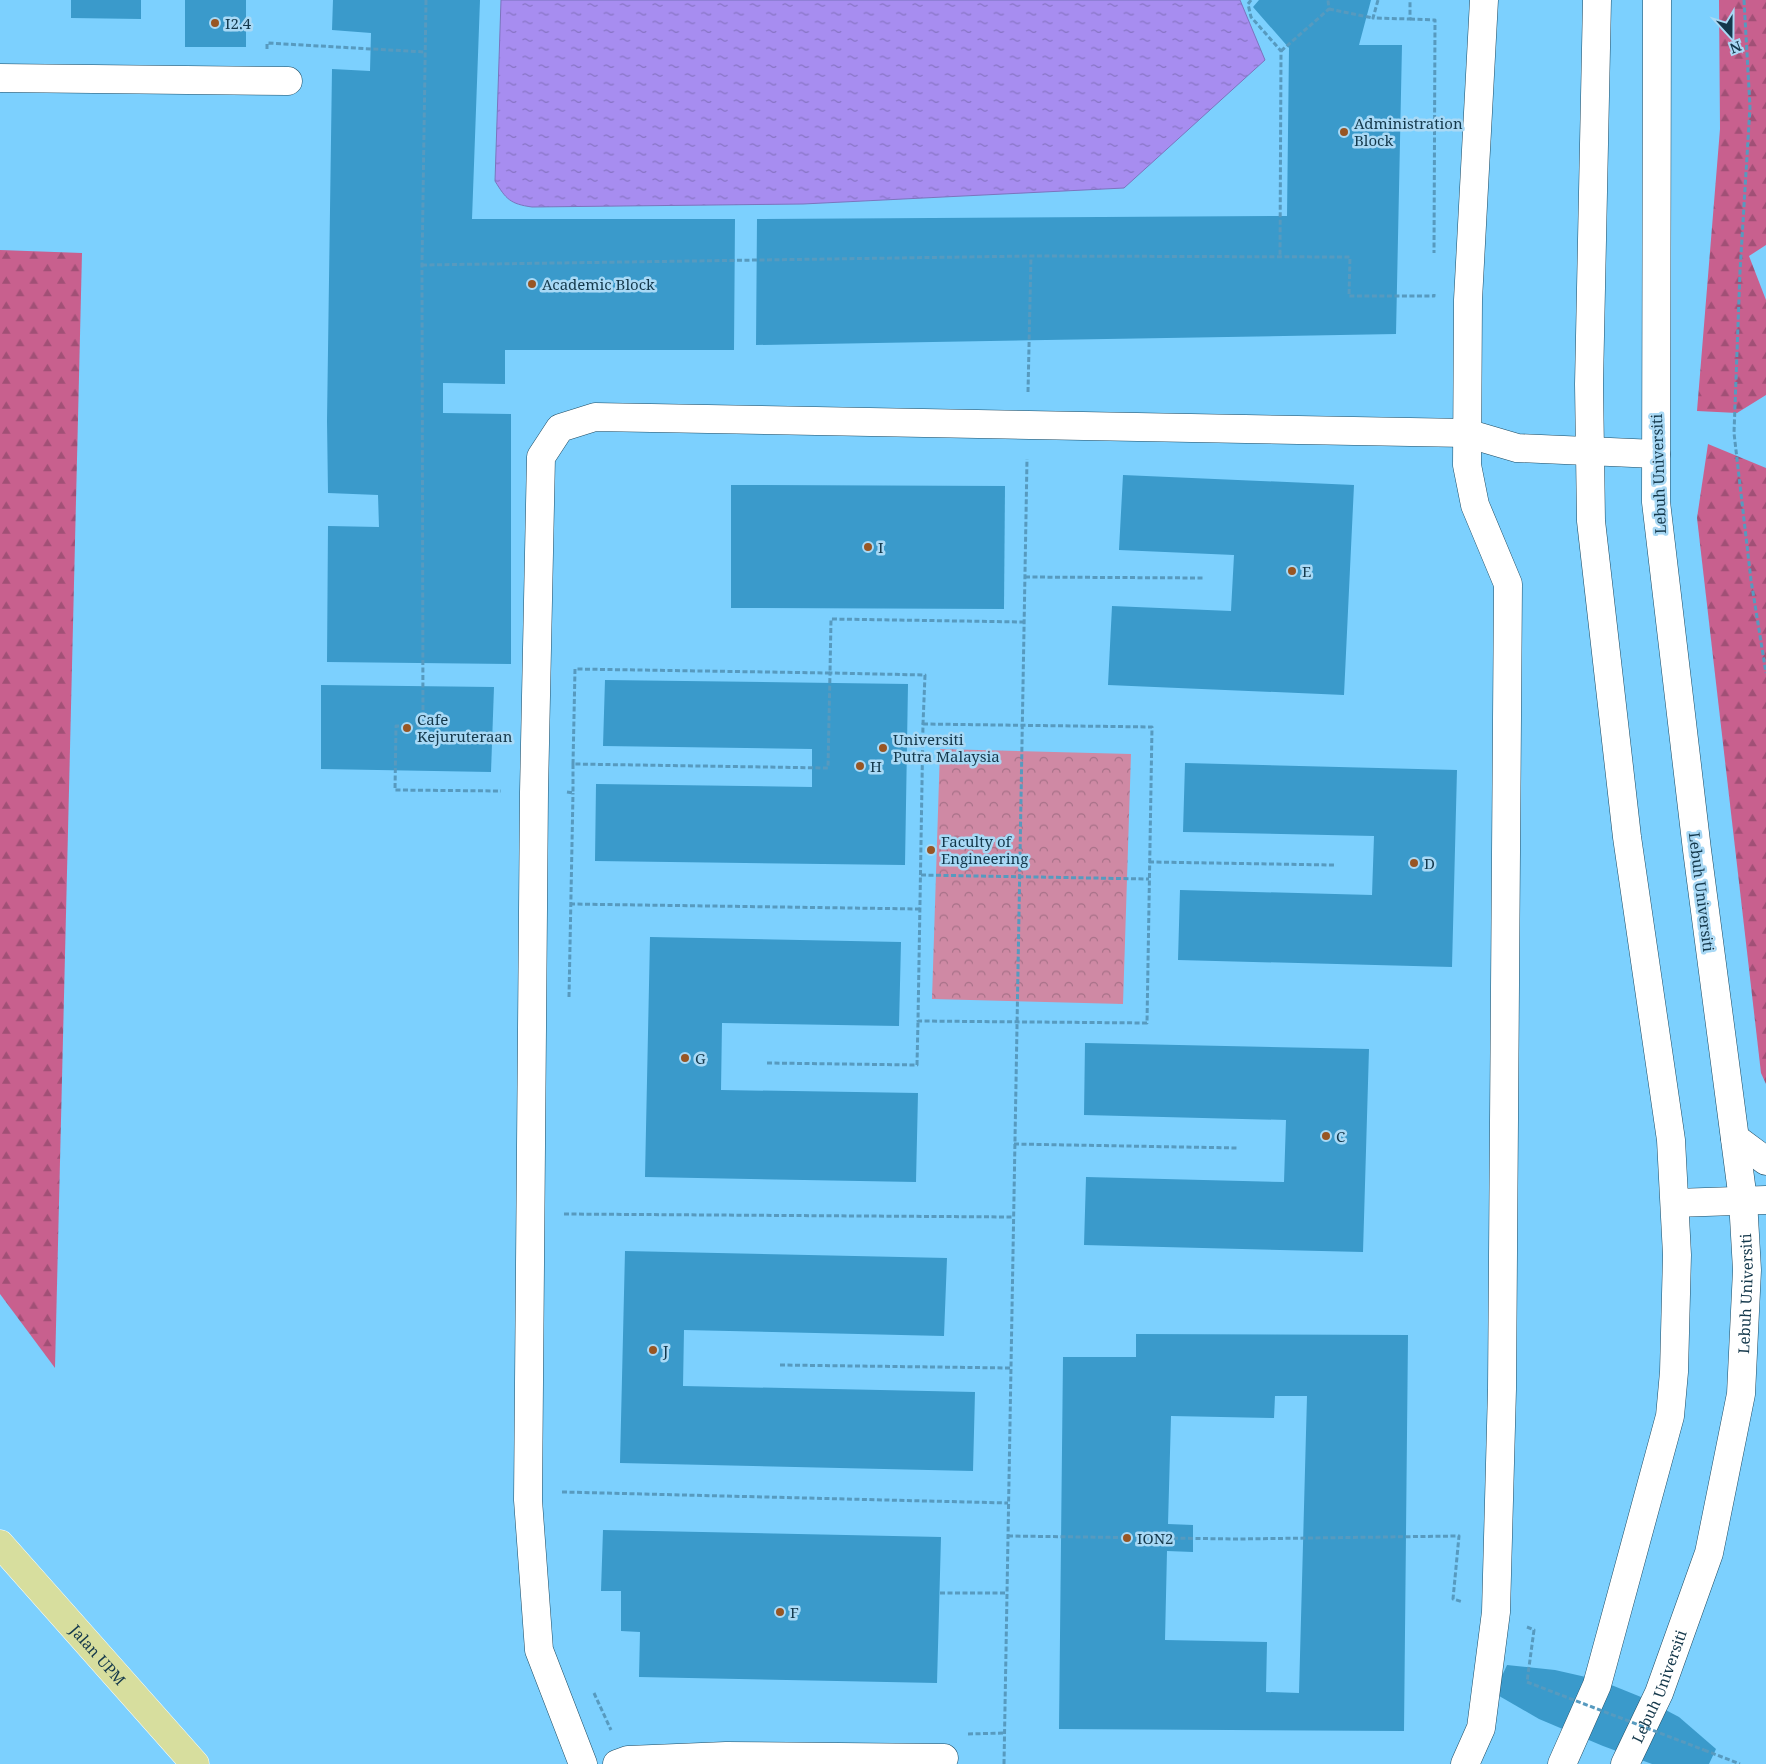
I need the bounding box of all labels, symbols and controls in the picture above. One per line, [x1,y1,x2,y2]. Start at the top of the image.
north arrow [1706,10,1756,60]
place label: I2.4 [225,13,252,33]
marker: I2.4 [209,17,221,29]
text: N [1727,37,1744,58]
place label: Administration Block [1354,113,1463,150]
marker: Administration Block [1338,126,1350,138]
place label: Academic Block [542,274,655,294]
marker: Academic Block [526,278,538,290]
street label: Lebuh Universiti [1646,413,1670,534]
place label: I [878,537,884,557]
marker: I [862,541,874,553]
place label: E [1302,561,1311,581]
marker: E [1286,565,1298,577]
place label: Cafe Kejuruteraan [417,709,513,746]
marker: Cafe Kejuruteraan [401,722,413,734]
place label: Universiti Putra Malaysia [893,729,1000,766]
marker: Universiti Putra Malaysia [877,742,889,754]
place label: H [870,756,882,776]
marker: H [854,760,866,772]
place label: Faculty of Engineering [941,831,1028,868]
street label: Lebuh Universiti [1685,831,1719,953]
marker: Faculty of Engineering [925,844,937,856]
place label: D [1424,853,1435,873]
marker: D [1408,857,1420,869]
place label: G [695,1048,706,1068]
marker: G [679,1052,691,1064]
place label: C [1336,1126,1345,1146]
marker: C [1320,1130,1332,1142]
street label: Lebuh Universiti [1733,1233,1757,1354]
place label: J [662,1340,668,1360]
marker: J [647,1344,659,1356]
place label: ION2 [1137,1528,1173,1548]
marker: ION2 [1121,1532,1133,1544]
place label: F [790,1602,799,1622]
marker: F [774,1606,786,1618]
street label: Jalan UPM [65,1620,130,1689]
street label: Lebuh Universiti [1627,1627,1691,1746]

